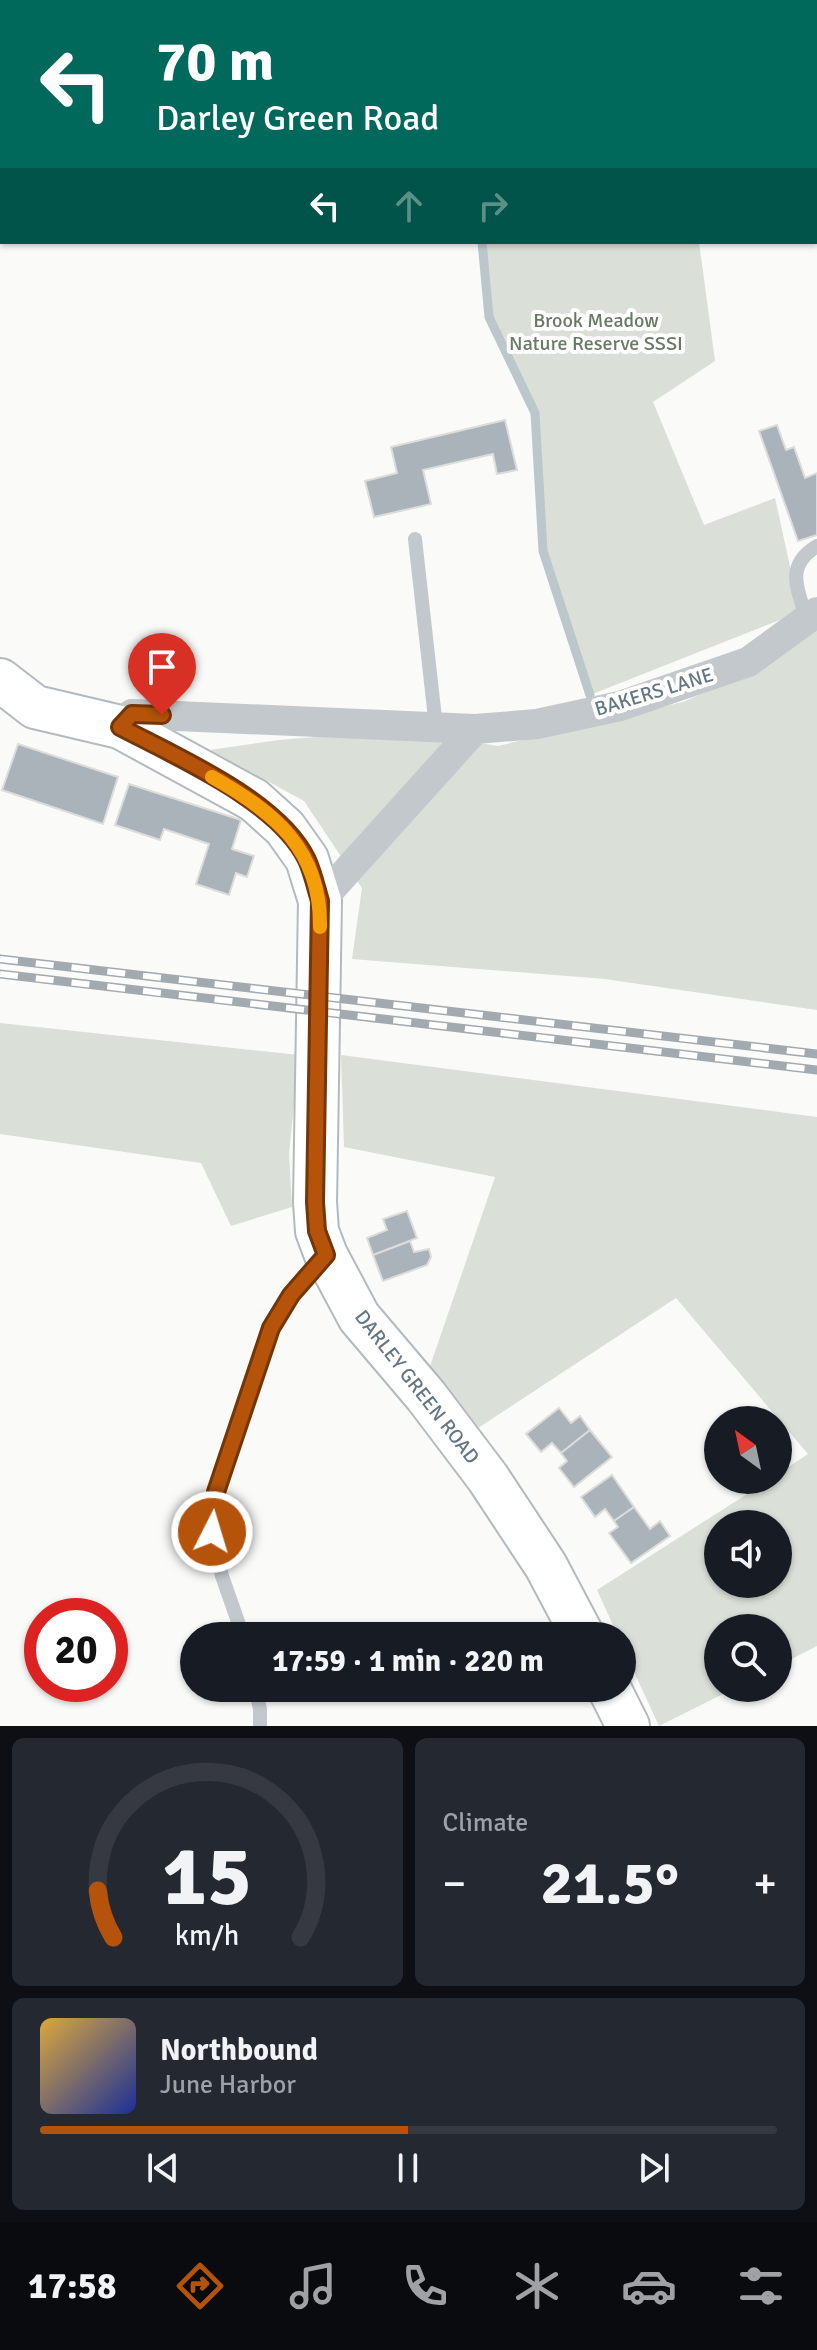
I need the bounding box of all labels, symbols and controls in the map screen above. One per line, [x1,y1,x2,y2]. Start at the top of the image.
text: 70 m [156,27,274,96]
icon: left [24,32,128,136]
text: Darley Green Road [156,96,439,141]
icon: left [303,184,347,228]
icon: ahead [387,184,431,228]
icon: right [471,184,515,228]
park label: Brook Meadow Nature Reserve SSSI [509,308,683,356]
pin [128,633,196,715]
icon: arrive [140,645,184,689]
street label: BAKERS LANE [592,662,716,722]
street label: DARLEY GREEN ROAD [349,1305,485,1469]
north arrow [704,1406,792,1494]
map controls [704,1406,792,1702]
position arrow [170,1490,254,1574]
button: sound [704,1510,792,1598]
speed limit sign: 20 [24,1598,128,1702]
button: search [704,1614,792,1702]
text: 17:59 · 1 min · 220 m [272,1643,544,1680]
text: Climate [443,1807,528,1839]
text: 15 [162,1826,252,1928]
text: 21.5° [541,1847,679,1921]
text: − [443,1857,466,1911]
text: + [753,1857,777,1911]
text: km/h [175,1918,240,1953]
text: Northbound [160,2032,318,2069]
text: June Harbor [160,2069,296,2101]
icon: previous [141,2146,185,2190]
icon: pause [386,2146,430,2190]
icon: next [632,2146,676,2190]
icon: directions [172,2258,228,2314]
icon: music [285,2258,341,2314]
icon: phone [397,2258,453,2314]
icon: climate [509,2258,565,2314]
icon: car [621,2258,677,2314]
icon: filters [733,2258,789,2314]
text: 17:58 [28,2264,116,2309]

